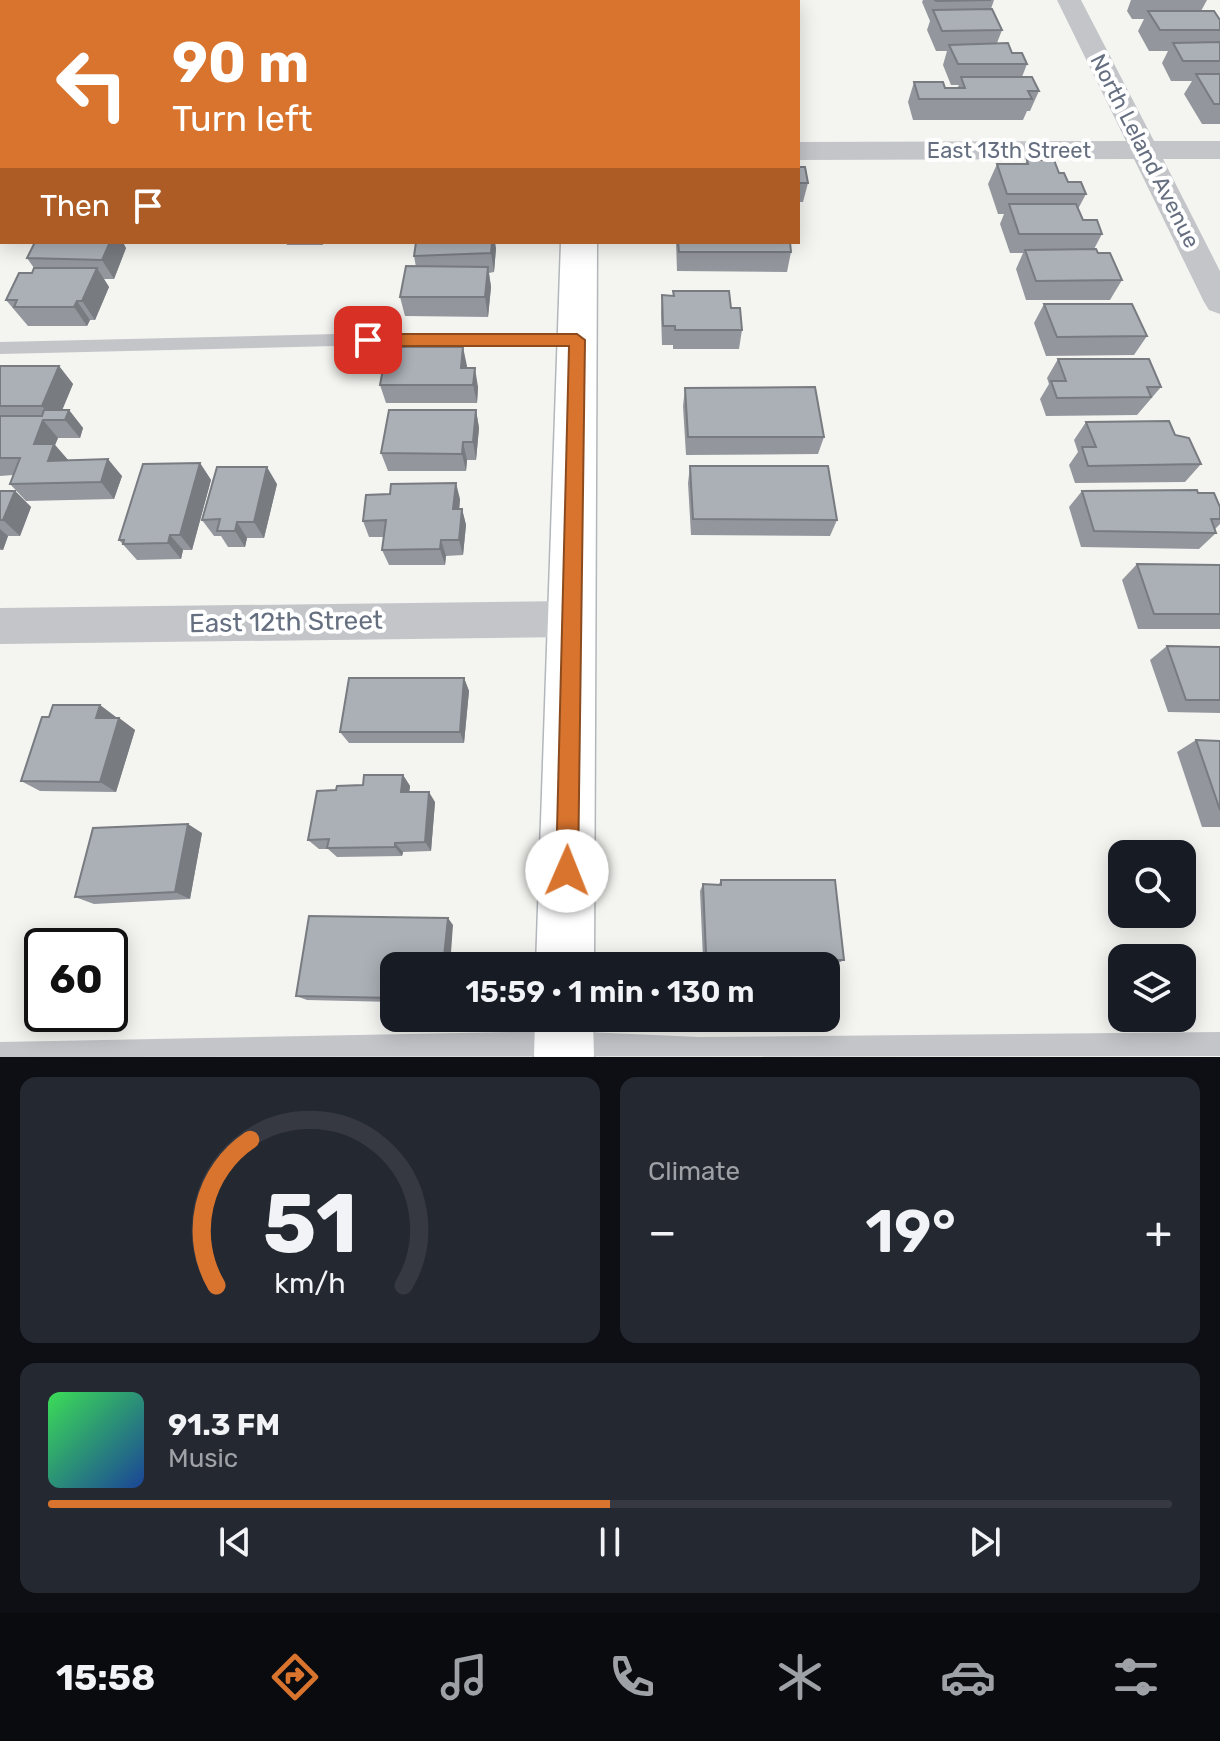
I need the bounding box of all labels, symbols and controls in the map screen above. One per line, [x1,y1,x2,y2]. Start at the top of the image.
text: 90 m [172,30,309,96]
icon: left [40,32,144,136]
street label: North Leland Avenue [1084,50,1206,252]
text: Turn left [172,97,313,140]
street label: East 13th Street [927,137,1092,164]
icon: arrive [126,184,170,228]
text: Then [40,188,110,224]
pin [334,306,402,374]
icon: arrive [346,318,390,362]
street label: East 12th Street [189,605,383,639]
position arrow [525,829,609,913]
map controls [1108,840,1196,1032]
button: search [1108,840,1196,928]
speed limit sign: 60 [24,928,128,1032]
button: layers [1108,944,1196,1032]
text: 15:59 · 1 min · 130 m [465,974,755,1010]
text: Climate [648,1156,740,1187]
text: 51 [263,1174,357,1273]
text: 19° [865,1196,956,1267]
text: − [648,1206,677,1258]
text: + [1145,1206,1172,1258]
text: km/h [274,1266,346,1300]
text: 91.3 FM [168,1407,280,1443]
text: Music [168,1443,238,1474]
icon: previous [213,1520,257,1564]
icon: pause [588,1520,632,1564]
icon: next [963,1520,1007,1564]
icon: directions [267,1649,323,1705]
icon: music [436,1649,492,1705]
icon: phone [604,1649,660,1705]
icon: climate [772,1649,828,1705]
icon: car [940,1649,996,1705]
icon: filters [1108,1649,1164,1705]
text: 15:58 [56,1656,155,1699]

